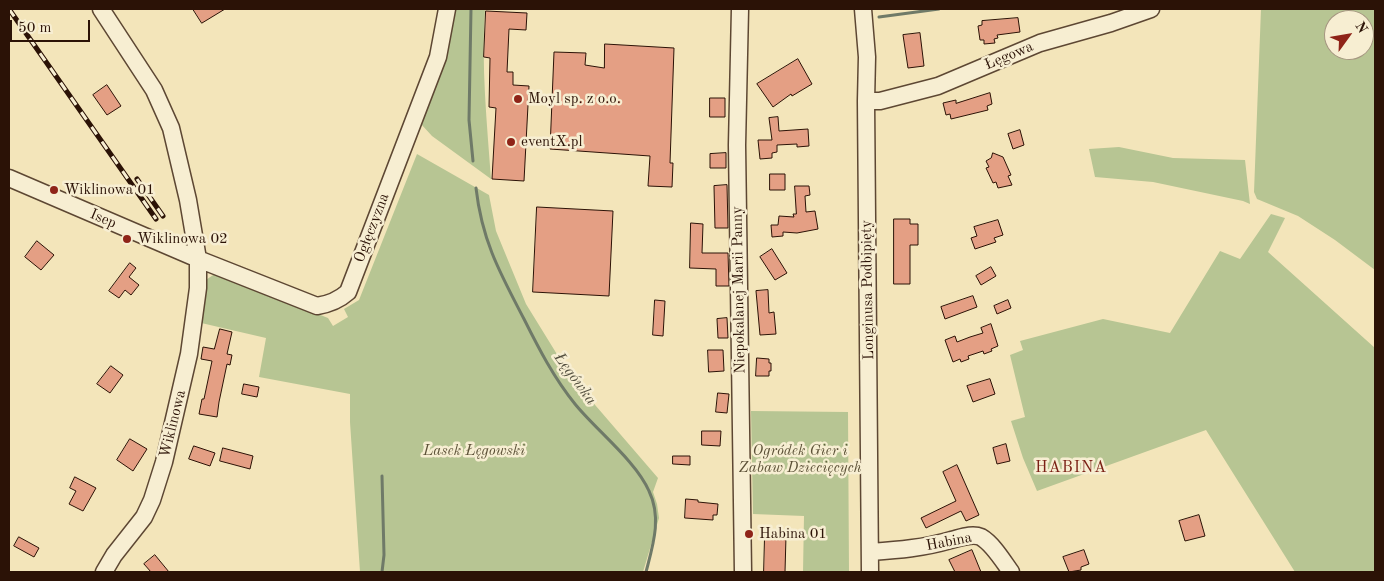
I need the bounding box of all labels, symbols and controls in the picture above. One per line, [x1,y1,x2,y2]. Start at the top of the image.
scale bar [12,10,92,42]
north arrow [1324,10,1374,60]
text: N [1352,19,1370,36]
text: 50 m [18,21,52,36]
street label: Łęgowa [982,38,1036,74]
place label: Moyl sp. z o.o. [528,90,621,108]
marker: Moyl sp. z o.o. [512,93,524,105]
place label: eventX.pl [521,133,583,151]
marker: eventX.pl [505,136,517,148]
place label: Wiklinowa 01 [64,181,155,199]
marker: Wiklinowa 01 [48,184,60,196]
street label: Ogłęczyzna [351,191,393,265]
street label: Isep [87,205,119,233]
street label: Niepokalanej Marii Panny [729,206,749,374]
street label: Longinusa Podbipięty [858,220,878,360]
place label: Wiklinowa 02 [137,230,228,248]
marker: Wiklinowa 02 [121,233,133,245]
water label: Łęgówka [549,349,601,409]
street label: Wiklinowa [156,388,190,460]
park label: Lasek Łęgowski [423,442,525,460]
park label: Ogródek Gier i Zabaw Dziecięcych [738,442,862,477]
district label: HABINA [1034,458,1108,478]
place label: Habina 01 [759,525,827,543]
marker: Habina 01 [743,528,755,540]
street label: Habina [924,529,974,555]

